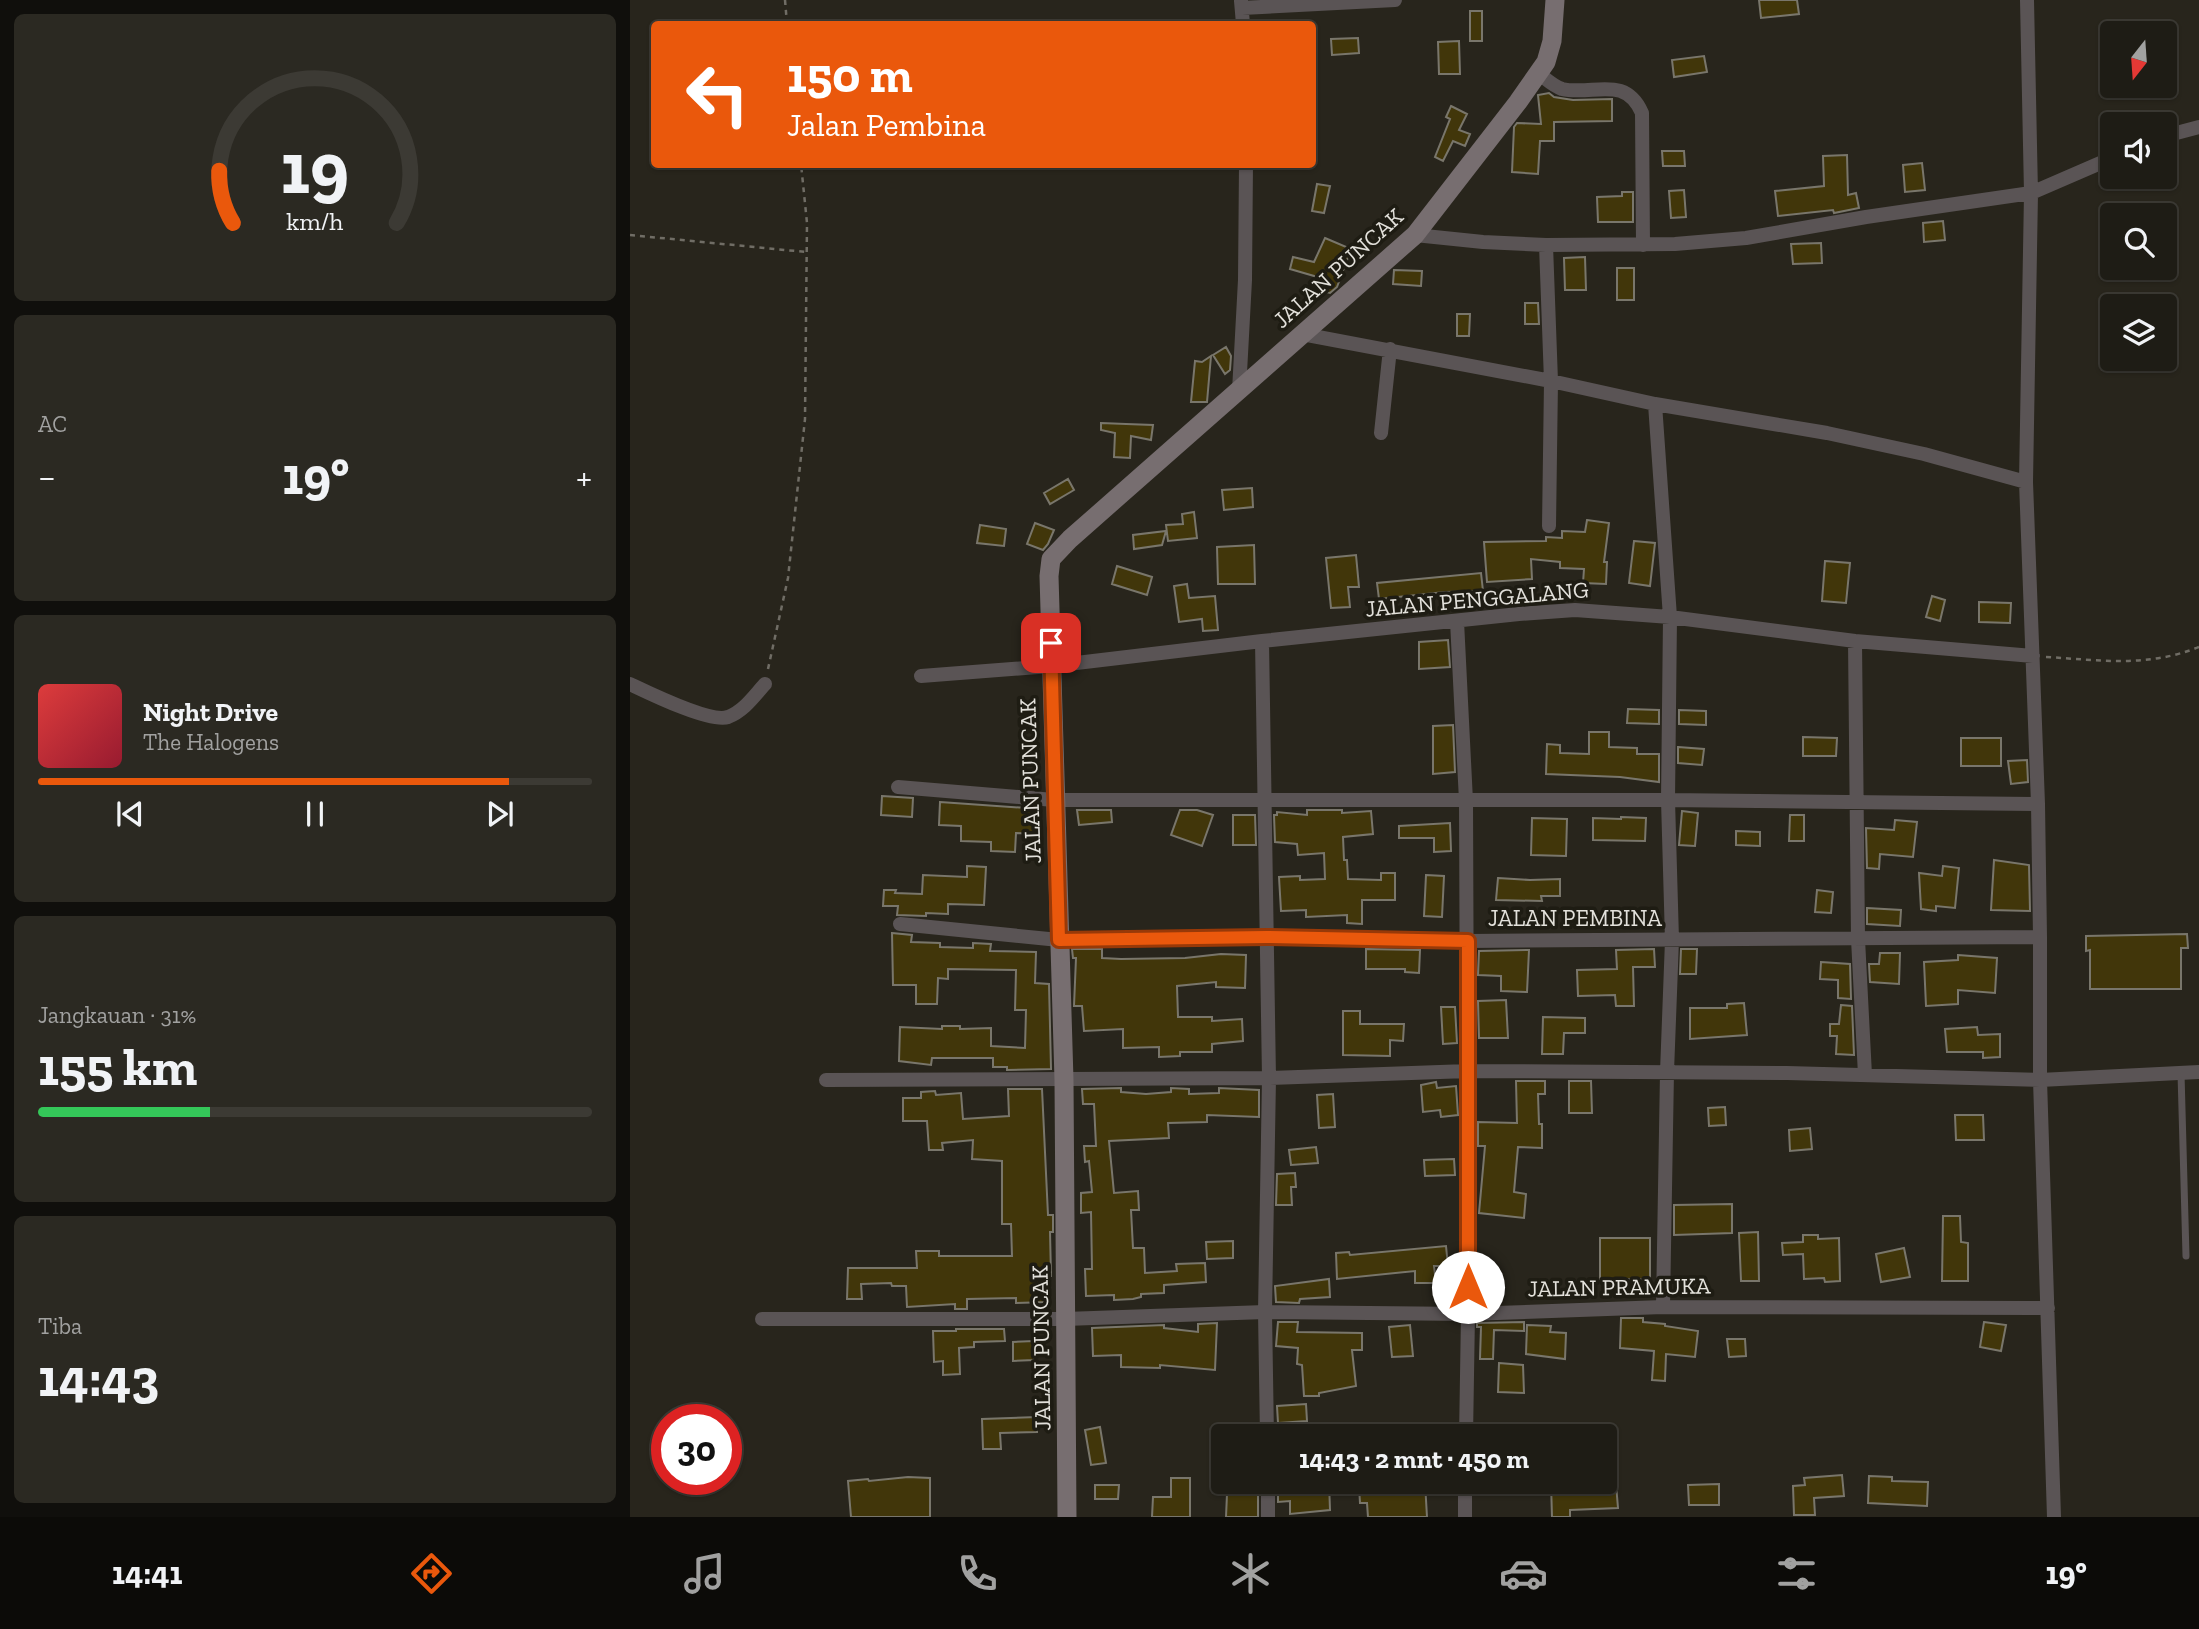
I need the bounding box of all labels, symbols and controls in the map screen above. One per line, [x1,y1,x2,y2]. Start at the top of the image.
north arrow [2100,21,2177,98]
map controls [2100,21,2177,371]
text: 150 m [787,46,913,105]
icon: left [672,49,763,140]
text: Jalan Pembina [787,106,986,144]
button: sound [2100,112,2177,189]
text: 19 [281,125,349,213]
street label: JALAN PUNCAK [1267,202,1409,334]
button: search [2100,203,2177,280]
text: km/h [286,206,344,236]
button: layers [2100,294,2177,371]
text: AC [38,410,67,438]
text: 19° [282,445,349,507]
text: − [38,454,56,500]
text: + [576,454,592,500]
street label: JALAN PENGGALANG [1364,575,1590,623]
pin [1021,613,1081,673]
icon: arrive [1032,624,1070,662]
text: Night Drive [143,696,278,728]
street label: JALAN PUNCAK [1013,698,1047,864]
text: The Halogens [143,728,279,756]
icon: previous [111,795,149,833]
icon: pause [296,795,334,833]
icon: next [481,795,519,833]
street label: JALAN PEMBINA [1488,904,1663,932]
text: Jangkauan · 31% [38,1001,196,1029]
text: 155 km [38,1036,197,1098]
position arrow [1431,1250,1505,1324]
street label: JALAN PUNCAK [1026,1265,1056,1431]
street label: JALAN PRAMUKA [1527,1271,1712,1303]
text: Tiba [38,1312,82,1340]
text: 14:43 [38,1347,159,1409]
speed limit sign: 30 [651,1404,742,1495]
text: 14:43 · 2 mnt · 450 m [1299,1443,1529,1475]
icon: directions [407,1549,456,1598]
icon: music [680,1549,729,1598]
icon: phone [953,1549,1002,1598]
icon: climate [1226,1549,1275,1598]
icon: car [1499,1549,1548,1598]
icon: filters [1772,1549,1821,1598]
text: 14:41 [112,1554,182,1592]
text: 19° [2046,1554,2087,1592]

